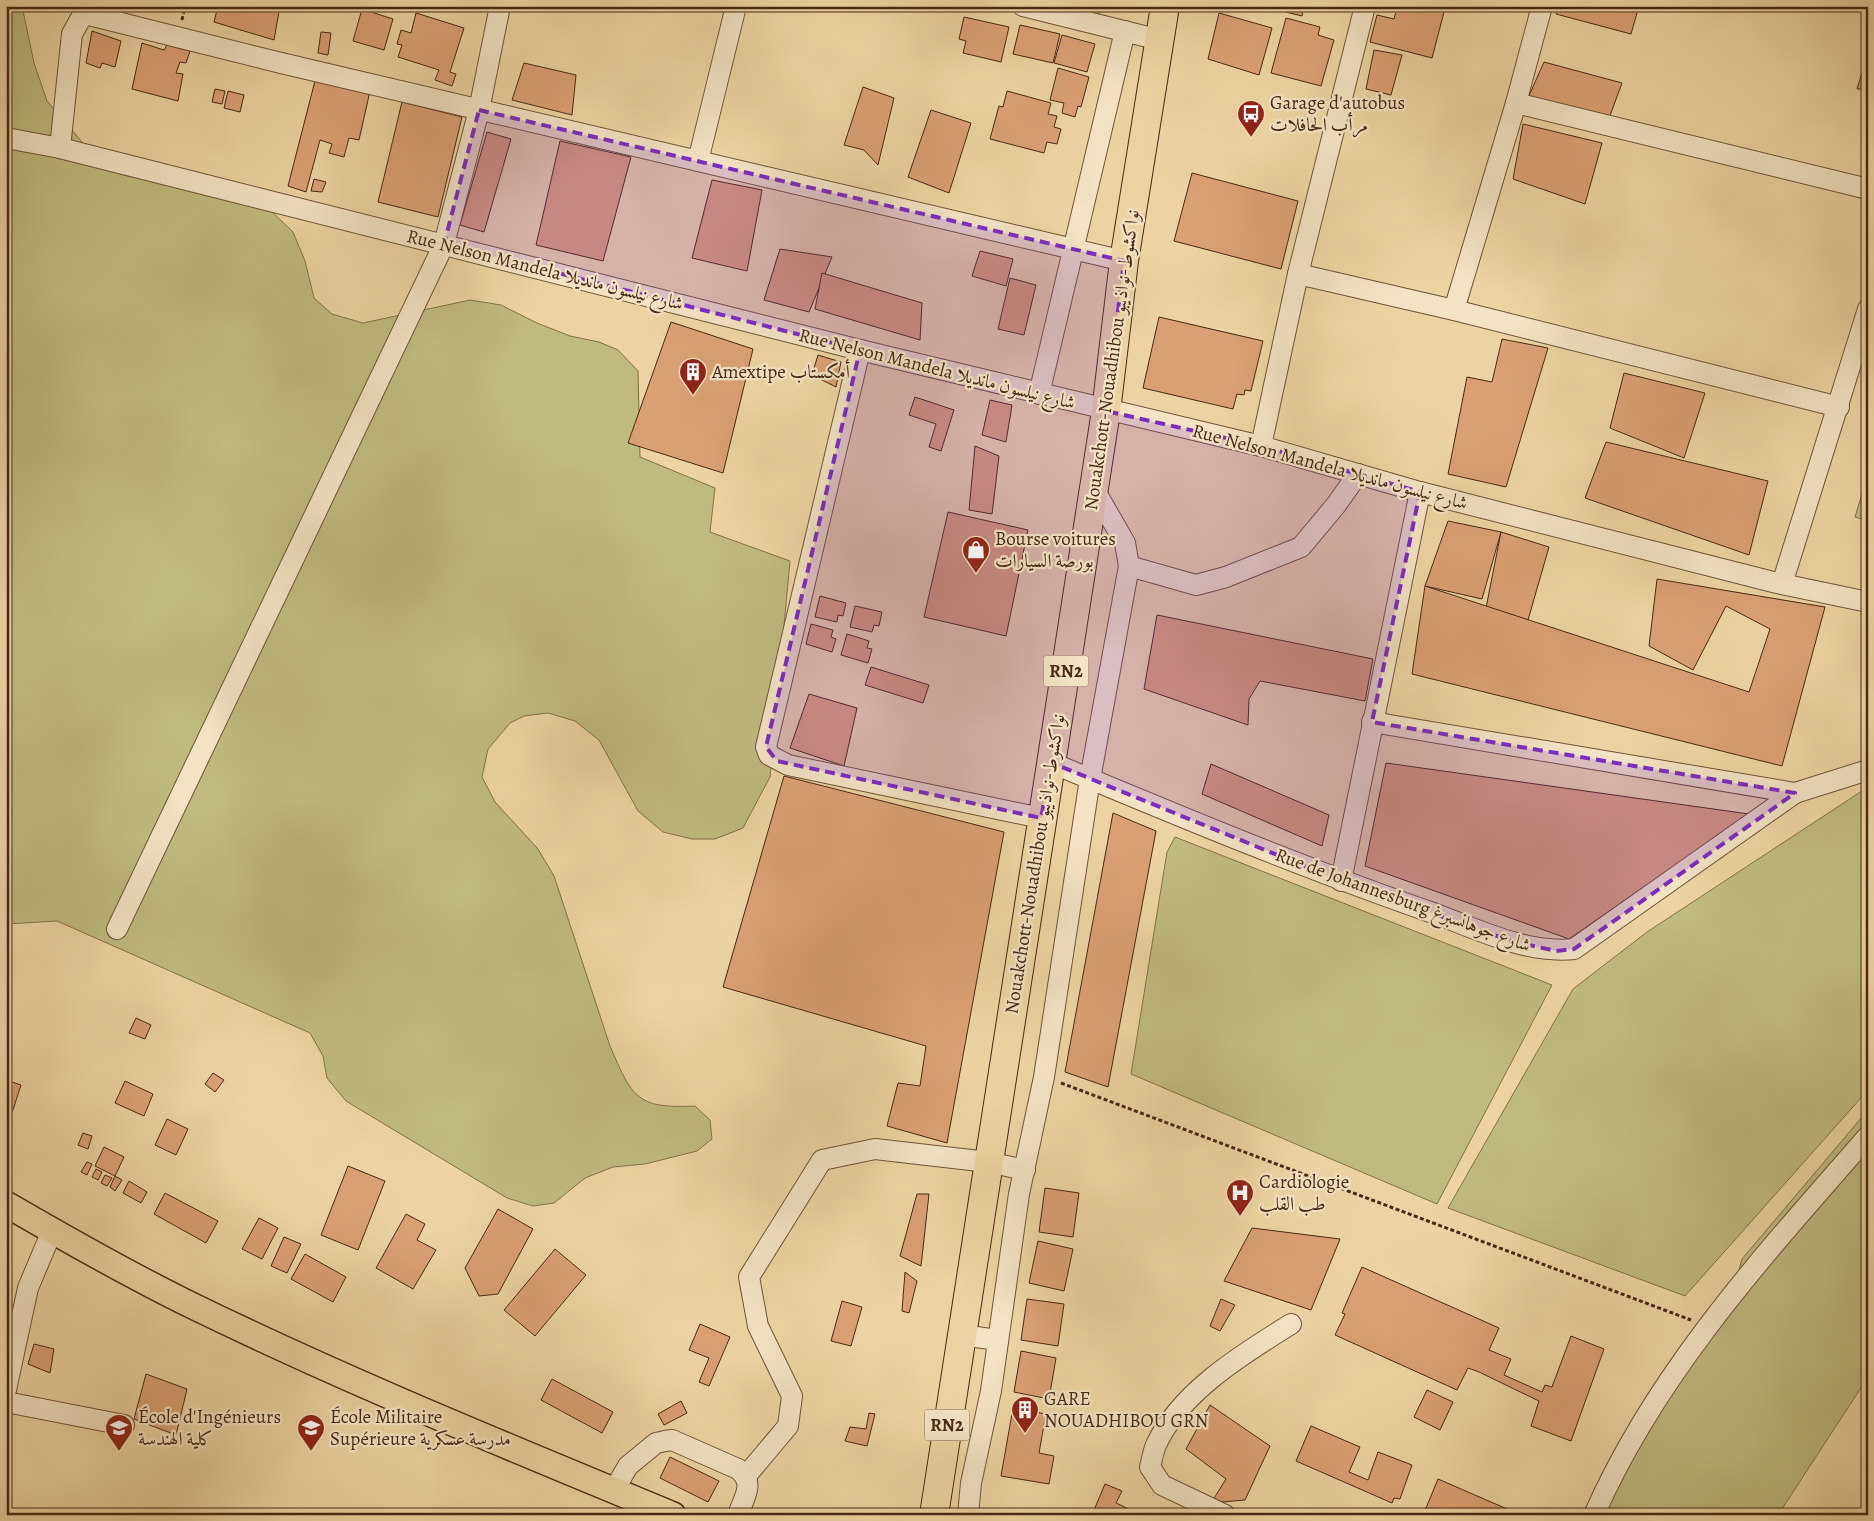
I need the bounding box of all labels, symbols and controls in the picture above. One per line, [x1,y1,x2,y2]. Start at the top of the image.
place label: Garage d'autobus مرأب الحافلات [1270,90,1405,138]
bus stop icon: Garage d'autobus مرأب الحافلات [1236,99,1266,138]
street label: Nouakchott-Nouadhibou نواكشوط-نواذيبو [1078,208,1146,512]
street label: Rue Nelson Mandela شارع نيلسون مانديلا [404,223,686,319]
street label: Rue Nelson Mandela شارع نيلسون مانديلا [796,322,1078,418]
building icon: Amextipe أمكستاب [678,357,708,396]
place label: Amextipe أمكستاب [711,359,851,385]
street label: Rue Nelson Mandela شارع نيلسون مانديلا [1189,418,1471,518]
place label: Bourse voitures بورصة السيارات [995,526,1116,574]
shop icon: Bourse voitures بورصة السيارات [961,535,991,574]
road number: RN2 [1044,656,1088,686]
street label: Nouakchott-Nouadhibou نواكشوط-نواذيبو [998,712,1072,1016]
street label: Rue de Johannesburg شارع جوهانسبرغ [1271,842,1534,960]
place label: Cardiologie طب القلب [1259,1169,1349,1217]
hospital icon: Cardiologie طب القلب [1225,1178,1255,1217]
place label: GARE NOUADHIBOU GRN [1044,1386,1209,1434]
building icon: GARE NOUADHIBOU GRN [1010,1395,1040,1434]
place label: École d'Ingénieurs كلية الهندسة [138,1404,281,1452]
place label: École Militaire Supérieure مدرسة عسكرية [330,1404,511,1452]
road number: RN2 [924,1410,970,1440]
school or university icon: École d'Ingénieurs كلية الهندسة [104,1413,134,1452]
school or university icon: École Militaire Supérieure مدرسة عسكرية [296,1413,326,1452]

